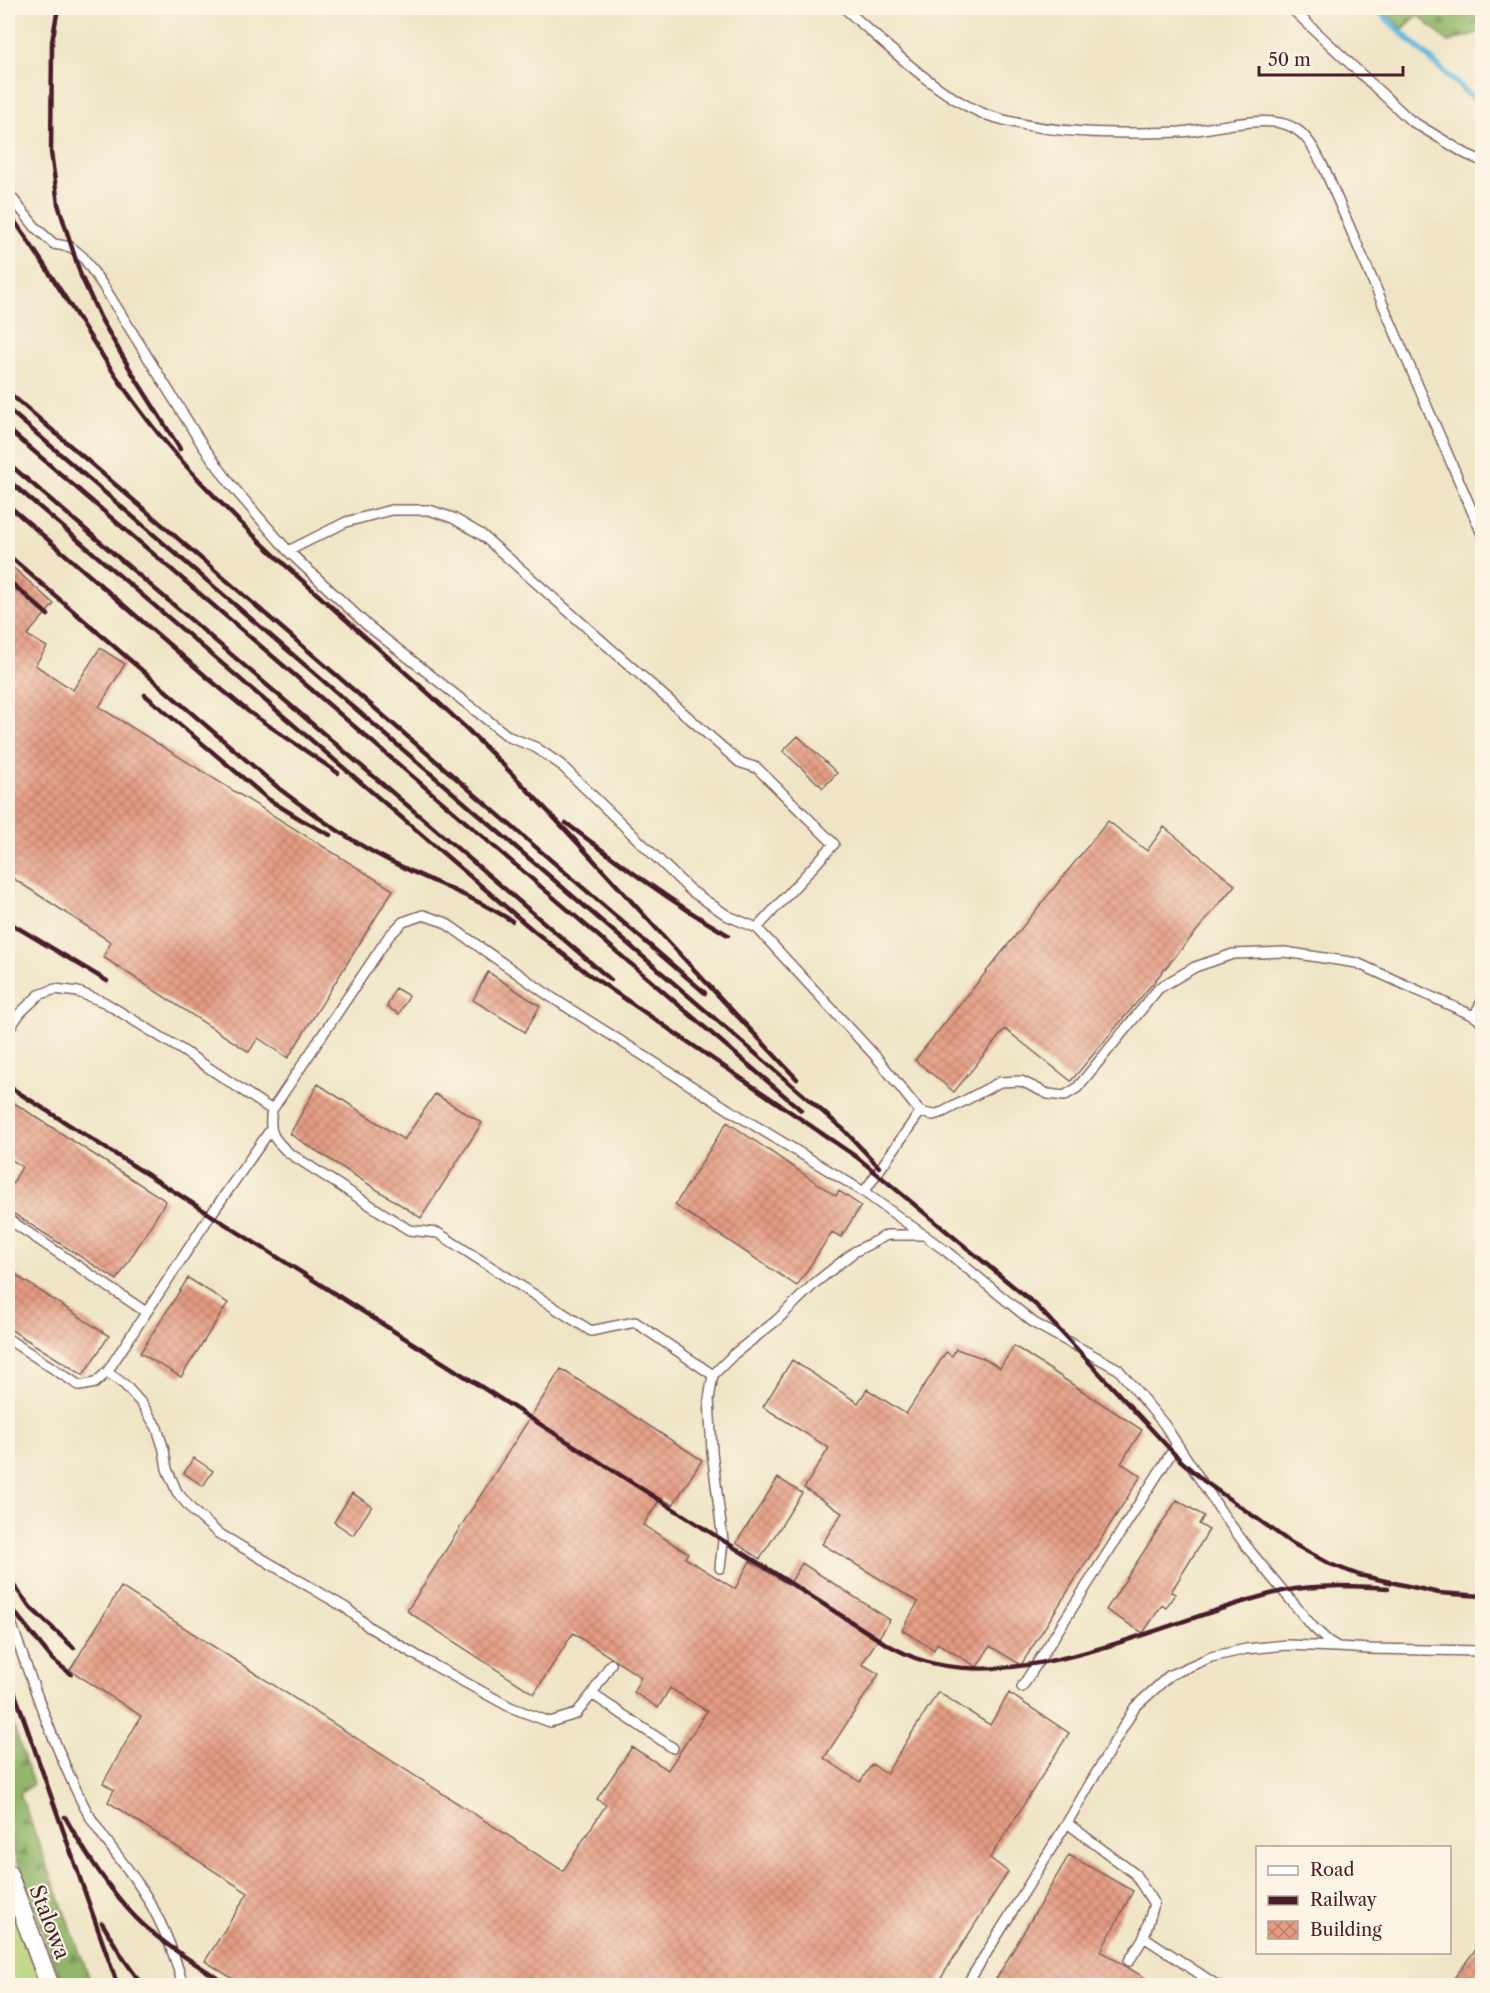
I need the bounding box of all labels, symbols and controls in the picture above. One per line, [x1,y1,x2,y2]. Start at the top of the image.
scale bar [1259,39,1403,77]
text: 50 m [1268,49,1311,71]
legend [1256,1846,1451,1954]
text: Road [1310,1859,1355,1881]
street label: Stalowa [24,1881,76,1963]
text: Railway [1310,1889,1378,1911]
text: Building [1310,1919,1382,1941]

